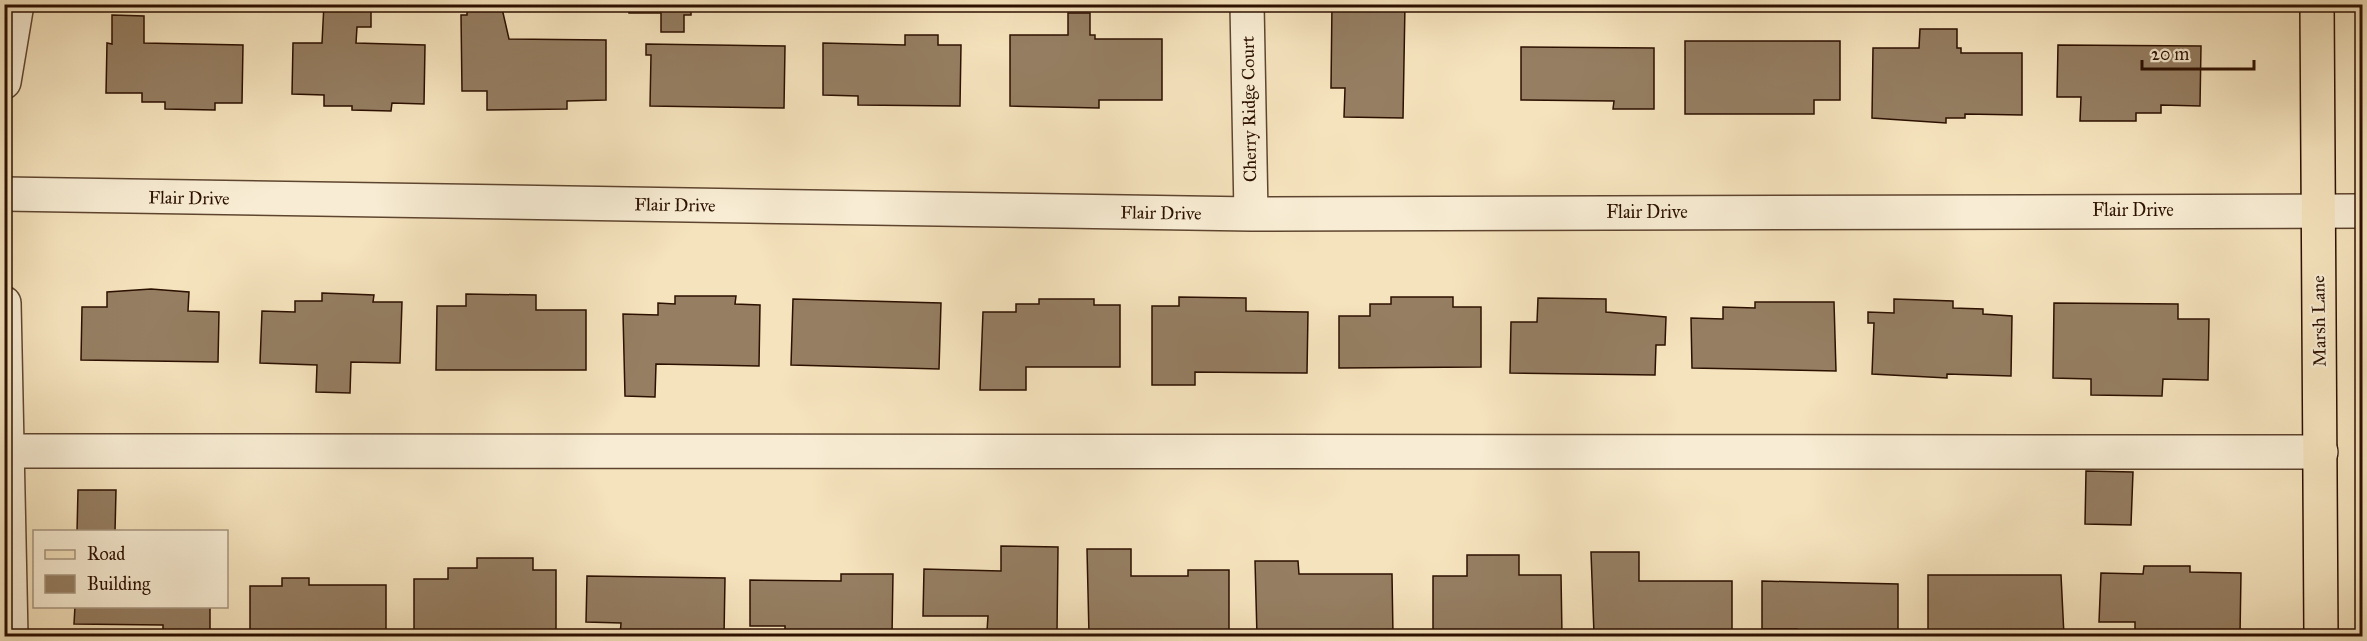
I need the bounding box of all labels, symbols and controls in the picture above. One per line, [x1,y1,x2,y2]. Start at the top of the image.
scale bar [2142,33,2254,71]
street label: Cherry Ridge Court [1237,35,1262,182]
text: 20 m [2151,43,2189,65]
street label: Flair Drive [148,186,230,210]
street label: Flair Drive [634,193,716,217]
street label: Flair Drive [2092,199,2174,221]
street label: Flair Drive [1120,201,1202,225]
street label: Flair Drive [1606,201,1688,223]
street label: Marsh Lane [2307,275,2331,367]
legend [33,530,228,608]
text: Road [87,543,125,565]
text: Building [87,573,151,596]

